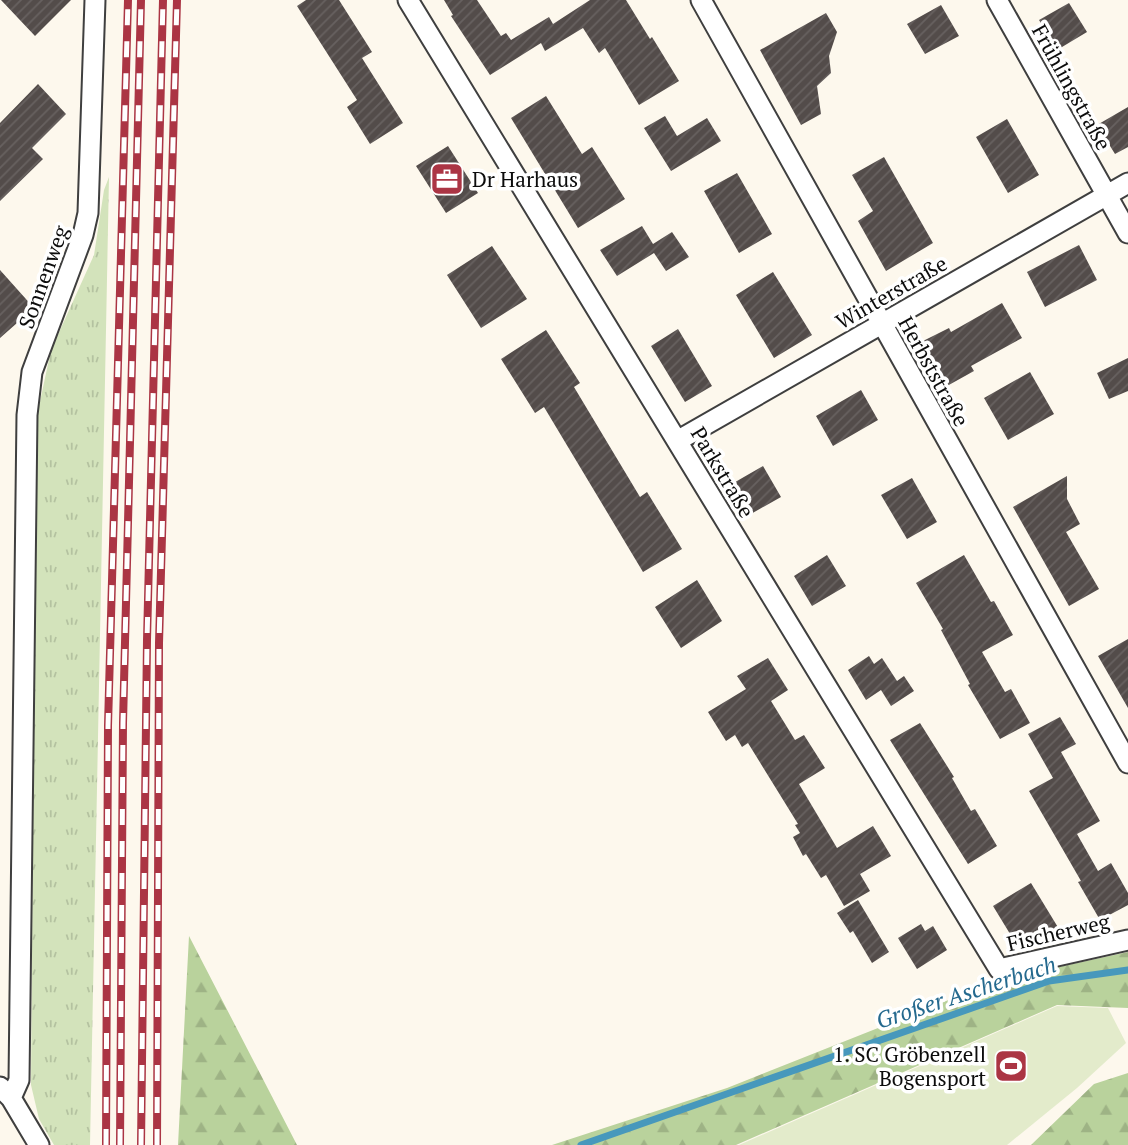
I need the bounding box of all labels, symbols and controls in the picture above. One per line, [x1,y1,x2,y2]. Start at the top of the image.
street label: Frühlingstraße [1026,19,1118,155]
office icon: Dr Harhaus [428,160,466,198]
place label: Dr Harhaus [472,165,578,193]
street label: Sonnenweg [11,221,75,332]
street label: Winterstraße [830,249,952,335]
street label: Herbststraße [892,311,976,431]
street label: Parkstraße [685,421,761,523]
street label: Fischerweg [1004,906,1113,957]
water label: Großer Ascherbach [872,948,1060,1036]
place label: 1. SC Gröbenzell Bogensport [833,1040,986,1092]
sports icon: 1. SC Gröbenzell Bogensport [992,1047,1030,1085]

